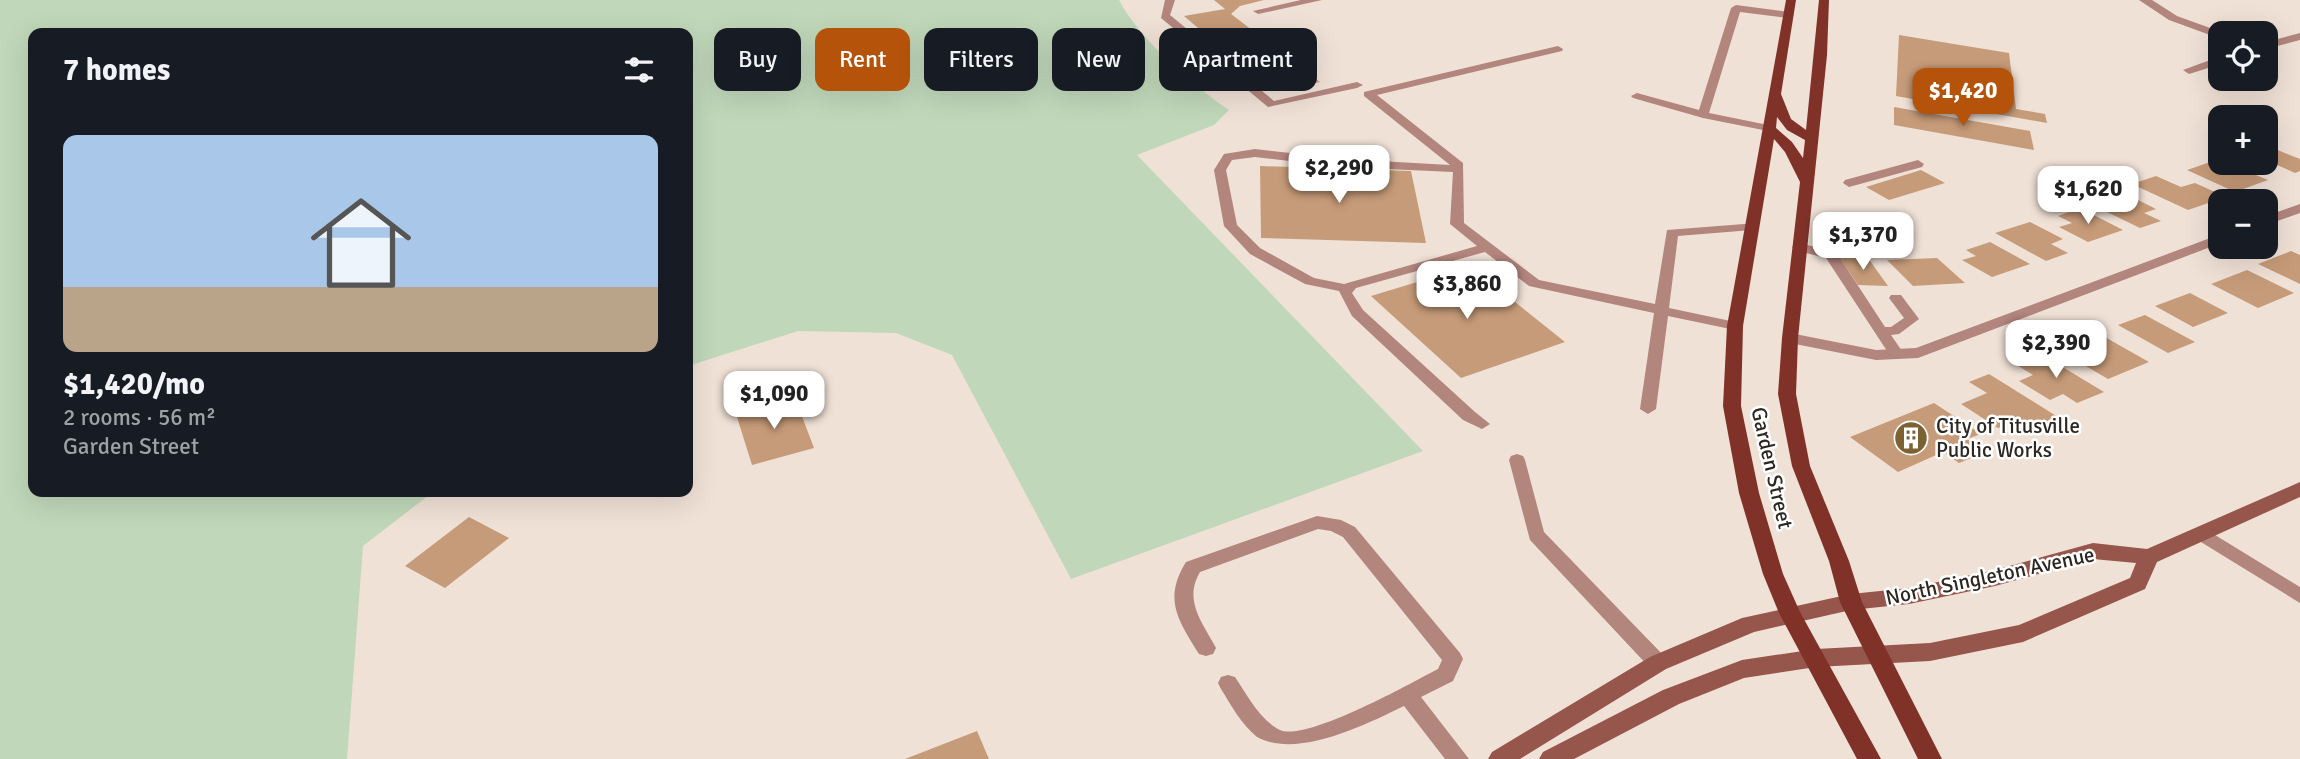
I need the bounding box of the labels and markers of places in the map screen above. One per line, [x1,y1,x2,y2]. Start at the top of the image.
pin: $1,420 [1906,68,2020,128]
pin: $2,290 [1282,146,1396,205]
pin: $1,620 [2031,166,2145,226]
pin: $1,370 [1806,212,1920,272]
pin: $3,860 [1410,262,1524,321]
pin: $2,390 [1999,320,2113,380]
pin: $1,090 [717,372,831,431]
place label: City of Titusville Public Works [1936,413,2080,463]
building icon: City of Titusville Public Works [1892,419,1930,457]

